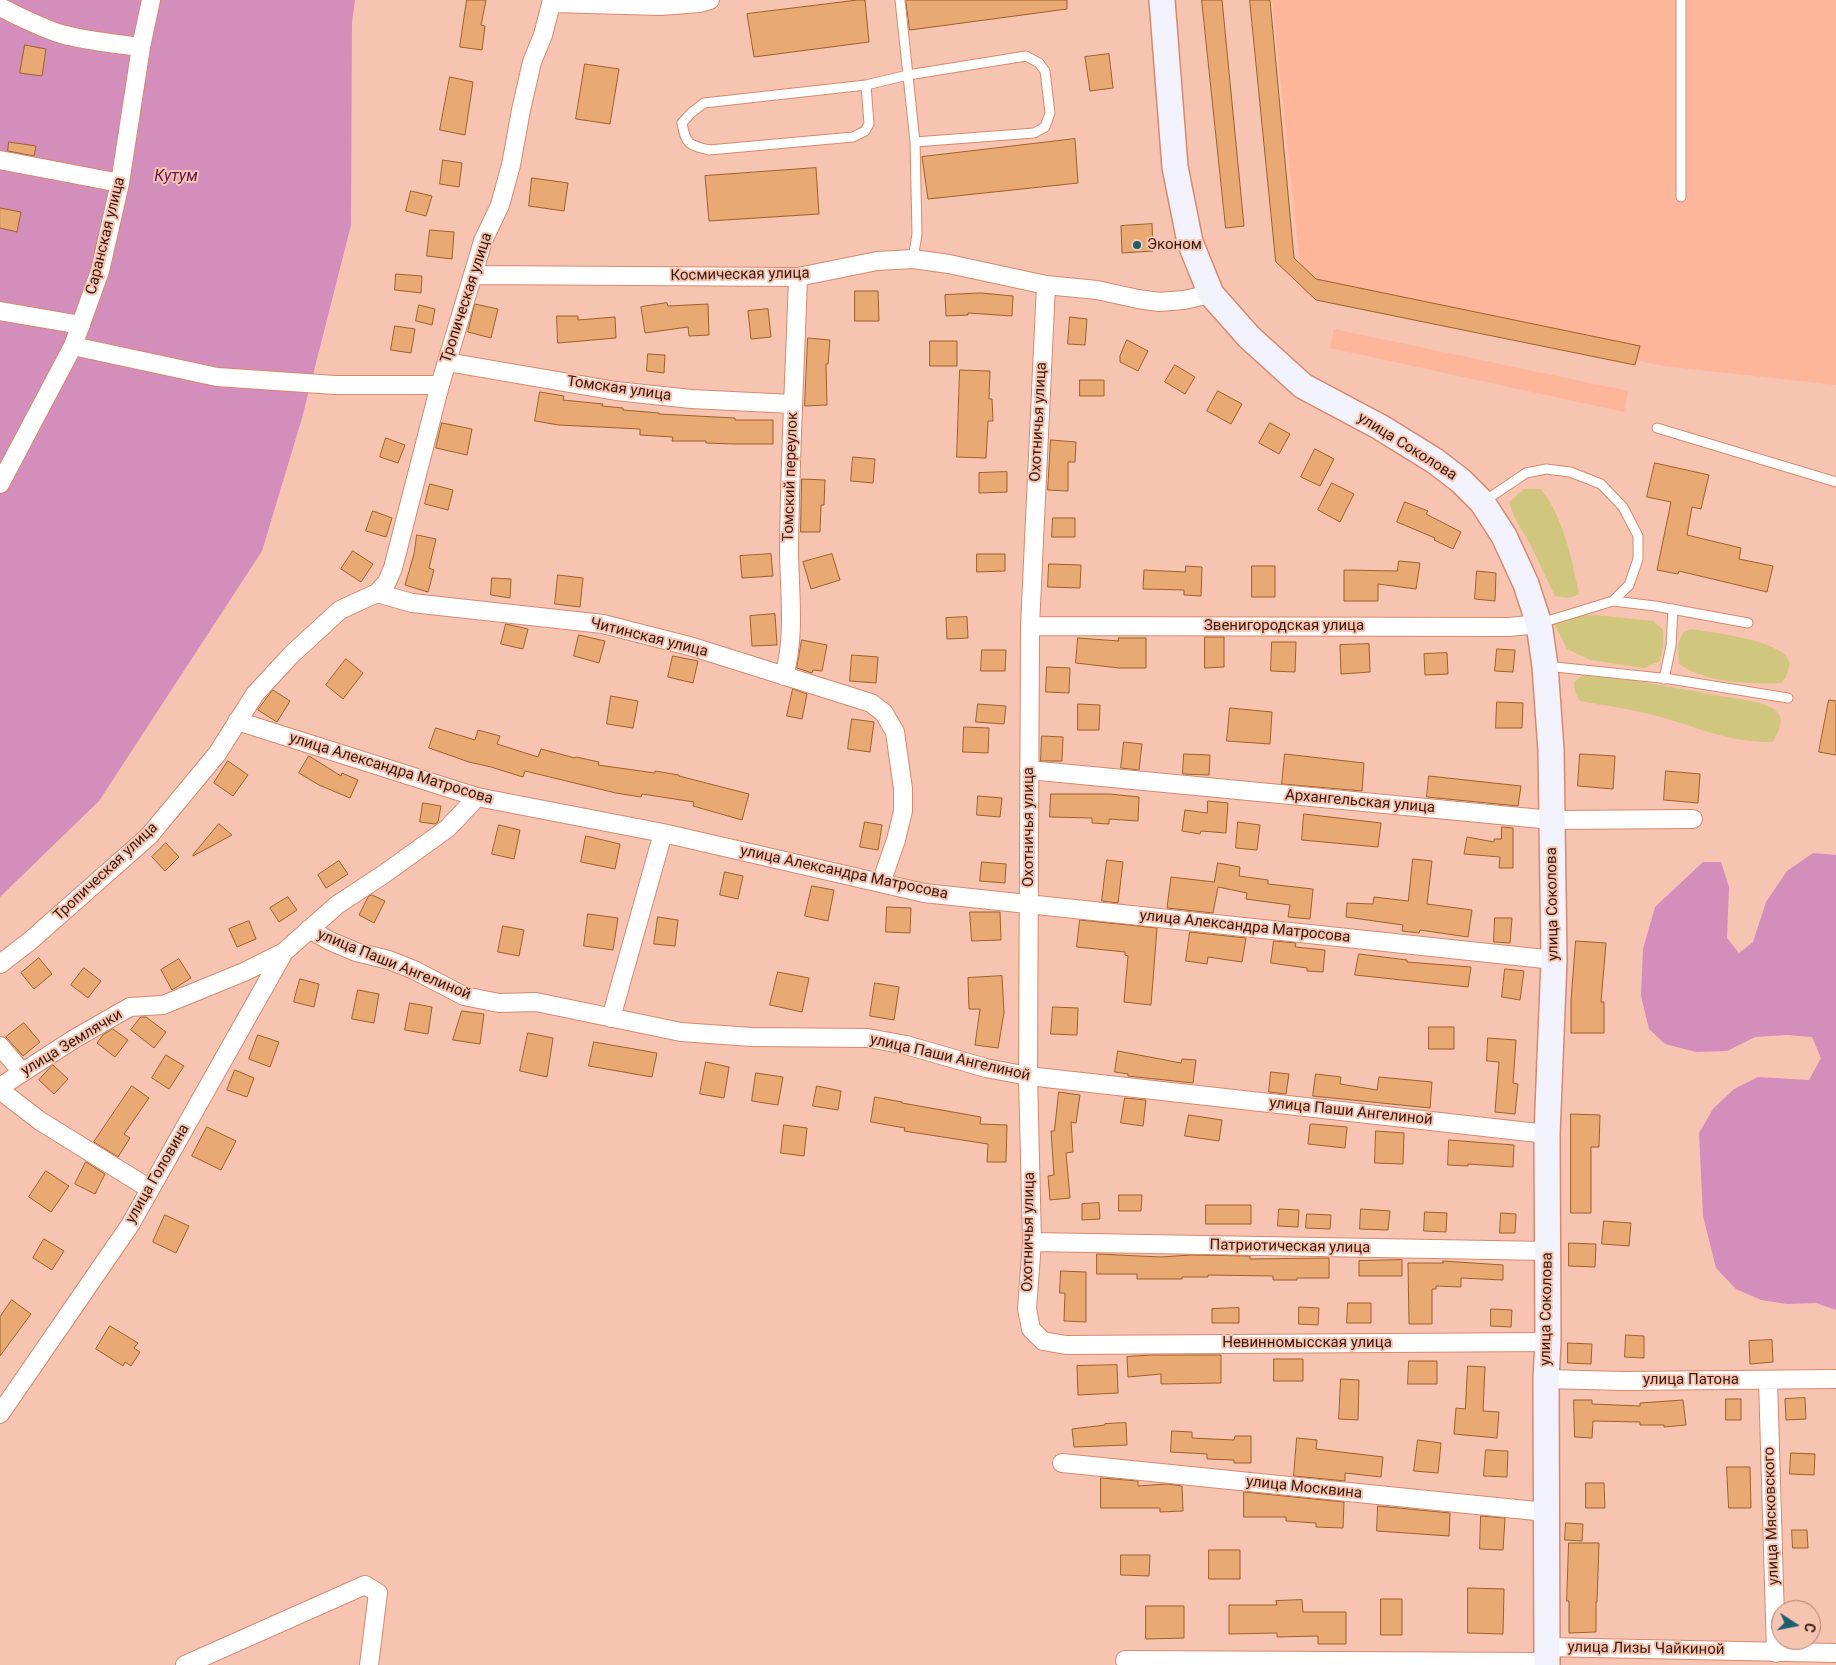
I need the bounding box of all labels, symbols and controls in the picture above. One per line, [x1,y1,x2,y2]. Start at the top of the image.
water label: Кутум [154,167,198,187]
street label: Саранская улица [83,175,129,297]
street label: Тропическая улица [437,231,497,365]
place label: Эконом [1147,236,1202,254]
marker: Эконом [1131,239,1143,251]
street label: Космическая улица [670,265,810,285]
street label: Охотничья улица [1027,362,1051,482]
street label: Томская улица [566,373,672,405]
street label: улица Соколова [1354,409,1460,485]
street label: Томский переулок [780,412,802,542]
street label: Читинская улица [588,615,710,661]
street label: Звенигородская улица [1204,617,1364,635]
street label: улица Александра Матросова [287,729,495,809]
street label: Охотничья улица [1020,767,1038,887]
street label: Архангельская улица [1284,786,1436,818]
street label: Тропическая улица [50,819,162,925]
street label: улица Александра Матросова [738,842,950,904]
street label: улица Соколова [1543,847,1563,961]
street label: улица Александра Матросова [1139,907,1351,947]
street label: улица Паши Ангелиной [315,926,473,1004]
street label: улица Землячки [18,1006,126,1080]
street label: улица Паши Ангелиной [868,1031,1032,1085]
street label: улица Паши Ангелиной [1269,1094,1433,1130]
street label: улица Головина [122,1121,194,1227]
street label: Охотничья улица [1019,1172,1039,1292]
street label: Патриотическая улица [1210,1237,1370,1257]
street label: улица Соколова [1537,1252,1557,1366]
street label: Невинномысская улица [1222,1334,1392,1352]
street label: улица Патона [1643,1371,1739,1389]
street label: улица Мясковского [1761,1447,1783,1585]
street label: улица Москвина [1245,1473,1363,1503]
north arrow [1771,1600,1821,1650]
text: С [1801,1622,1818,1634]
street label: улица Лизы Чайкиной [1567,1639,1725,1659]

